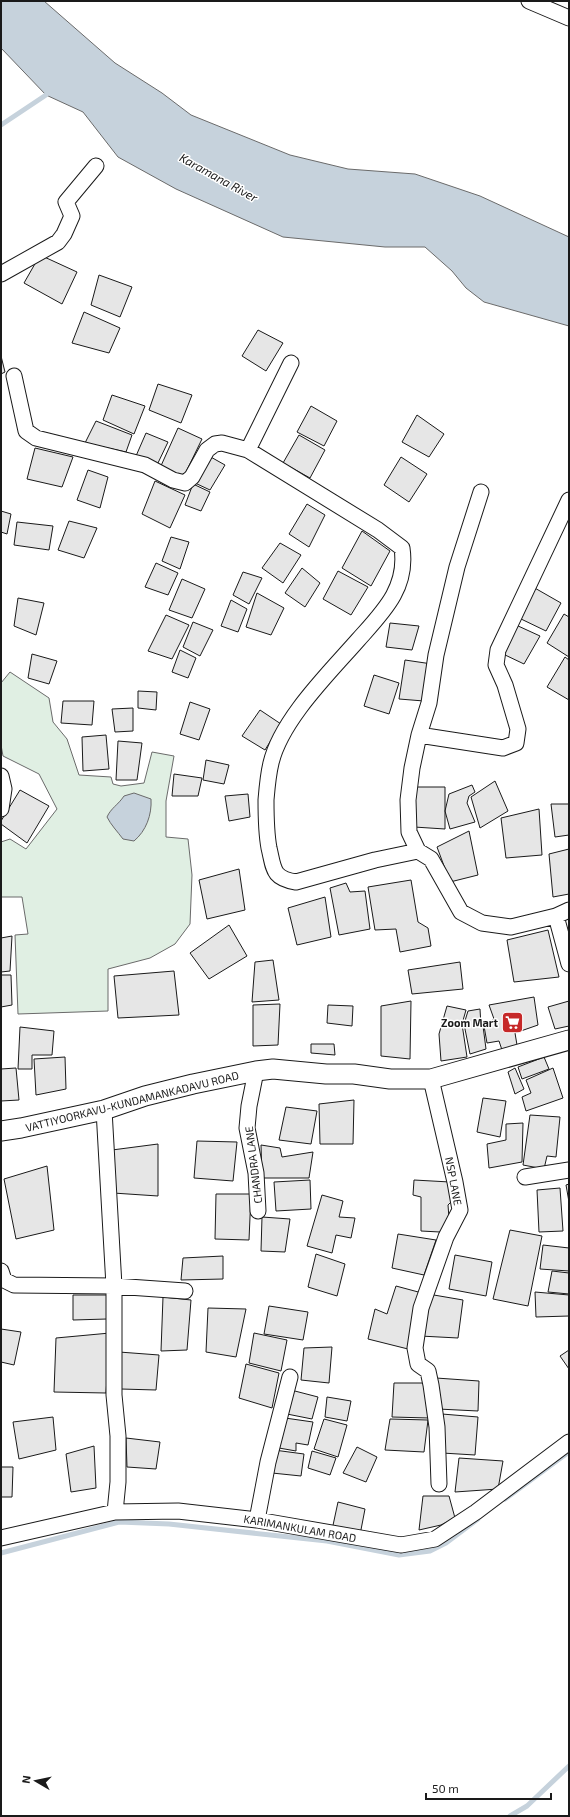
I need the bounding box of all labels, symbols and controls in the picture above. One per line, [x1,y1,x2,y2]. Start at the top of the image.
water label: Karamana River [177,150,261,204]
supermarket icon: Zoom Mart [500,1009,526,1035]
place label: Zoom Mart [441,1016,498,1029]
street label: VATTIYOORKAVU-KUNDAMANKADAVU ROAD [24,1068,240,1134]
street label: CHANDRA LANE [242,1126,264,1204]
street label: NSP LANE [443,1156,465,1206]
street label: KARIMANKULAM ROAD [243,1512,357,1544]
north arrow [16,1761,56,1801]
text: N [19,1774,33,1784]
scale bar [426,1775,551,1801]
text: 50 m [432,1781,459,1795]

